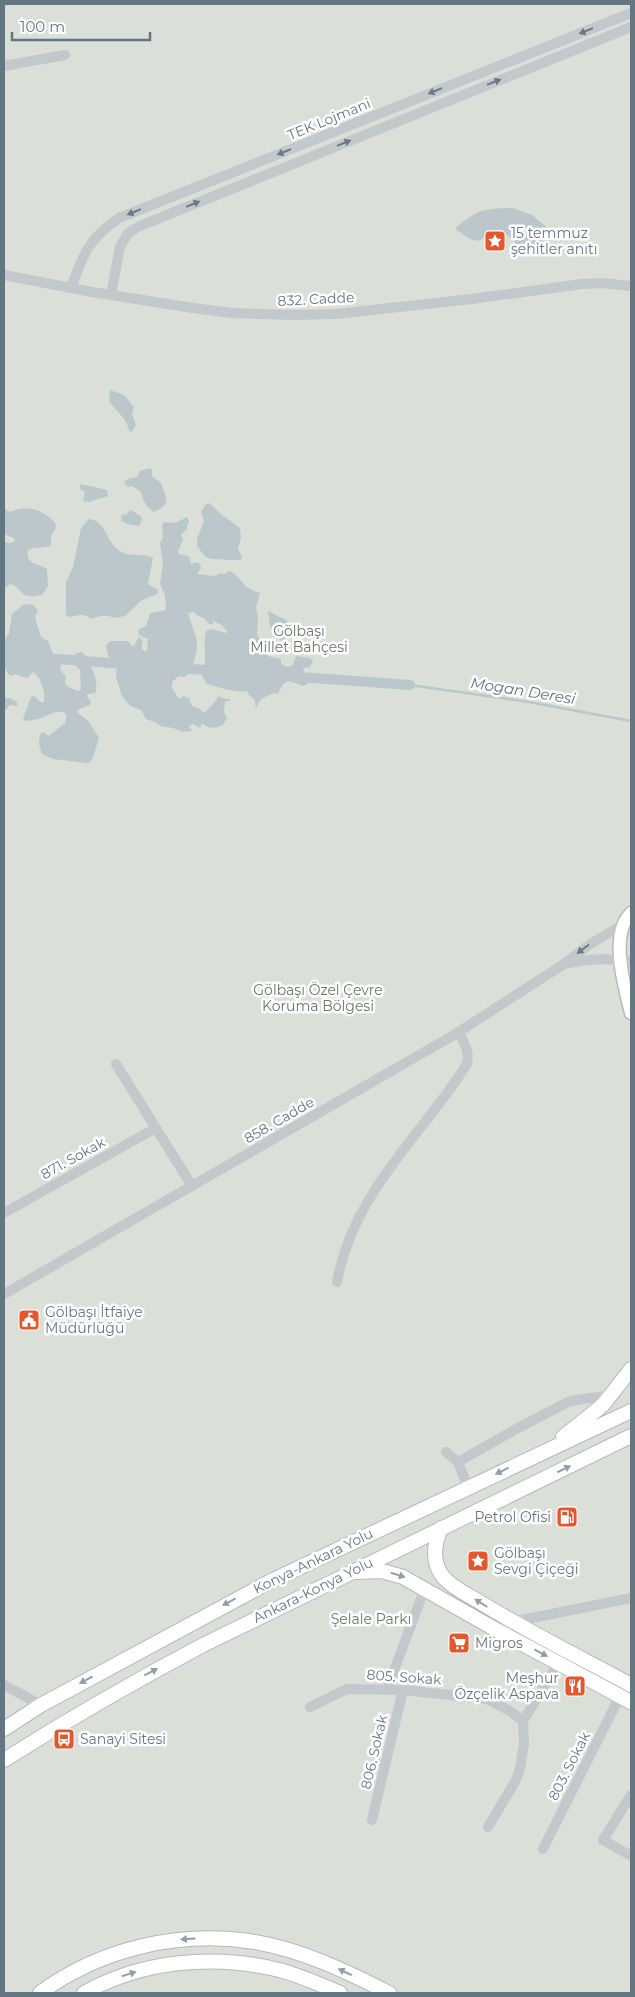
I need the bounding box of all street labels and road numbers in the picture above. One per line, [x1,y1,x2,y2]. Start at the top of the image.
street label: TEK Lojmani [285,94,373,144]
street label: 832. Cadde [277,288,355,310]
street label: 858. Cadde [241,1093,317,1147]
street label: 871. Sokak [37,1133,109,1183]
street label: Konya-Ankara Yolu [250,1524,376,1598]
street label: Ankara-Konya Yolu [250,1553,376,1627]
street label: 805. Sokak [366,1665,443,1689]
street label: 806. Sokak [357,1712,391,1791]
street label: 803. Sokak [544,1728,594,1803]

